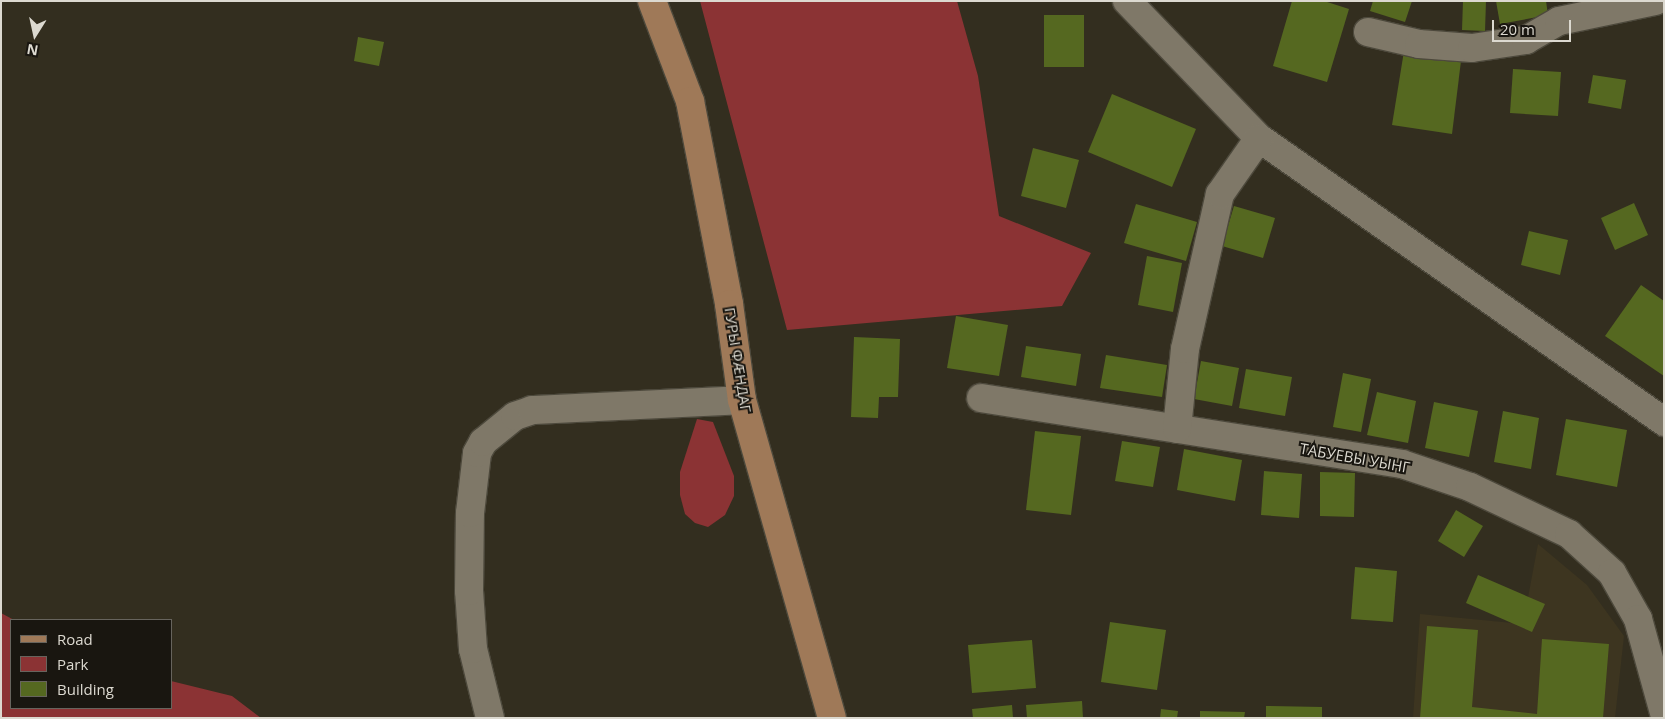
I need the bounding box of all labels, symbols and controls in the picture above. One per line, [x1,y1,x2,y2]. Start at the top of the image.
north arrow [10,10,60,60]
scale bar [1495,10,1574,42]
text: 20 m [1500,19,1535,39]
text: N [25,40,40,61]
street label: ГУРЫ ФӔНДАГ [721,306,755,414]
street label: ТАБУЕВЫ УЫНГ [1298,439,1412,477]
legend [10,619,172,709]
text: Road [57,629,93,649]
text: Park [57,654,88,674]
text: Building [57,679,114,699]

